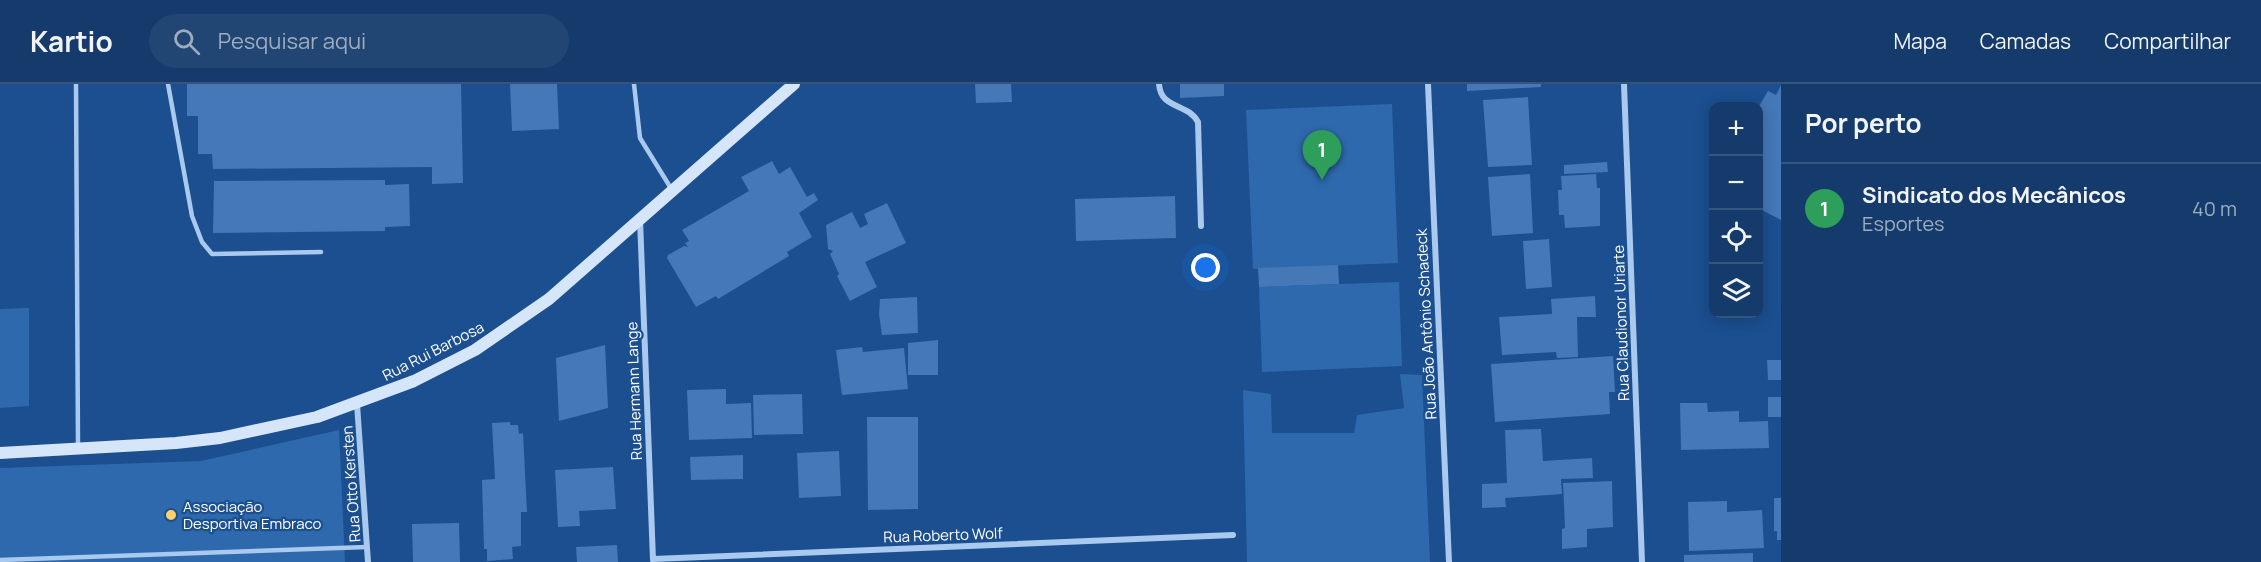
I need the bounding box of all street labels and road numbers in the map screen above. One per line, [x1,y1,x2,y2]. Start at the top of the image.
street label: Rua João Antônio Schadeck [1410,227,1441,420]
street label: Rua Claudionor Uriarte [1608,244,1634,401]
street label: Rua Rui Barbosa [379,316,487,386]
street label: Rua Hermann Lange [621,321,647,461]
street label: Rua Otto Kersten [336,425,366,543]
street label: Rua Roberto Wolf [883,522,1004,548]

